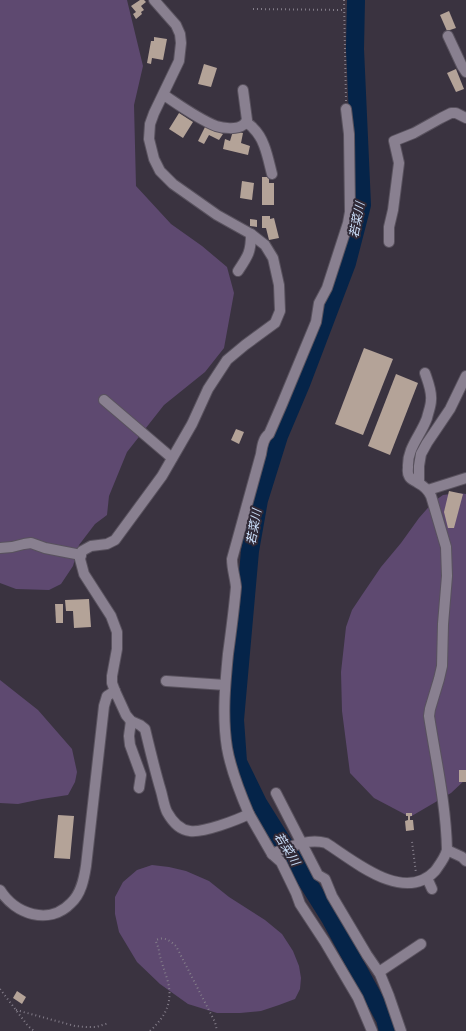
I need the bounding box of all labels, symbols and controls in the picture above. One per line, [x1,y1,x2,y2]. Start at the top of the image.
water label: 若菜川 [346,199,369,239]
water label: 若菜川 [243,506,265,546]
water label: 若菜川 [271,829,304,870]

